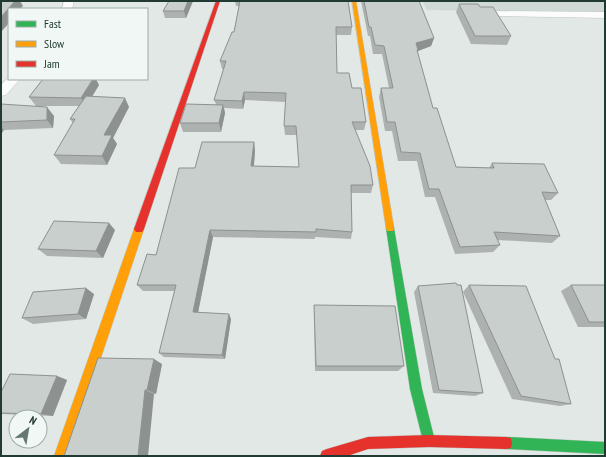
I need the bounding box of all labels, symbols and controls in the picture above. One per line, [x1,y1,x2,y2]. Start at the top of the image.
legend [8,8,148,80]
text: Fast [44,16,62,31]
text: Slow [44,36,65,51]
text: Jam [43,56,60,71]
north arrow [8,409,48,449]
text: N [27,413,39,428]

